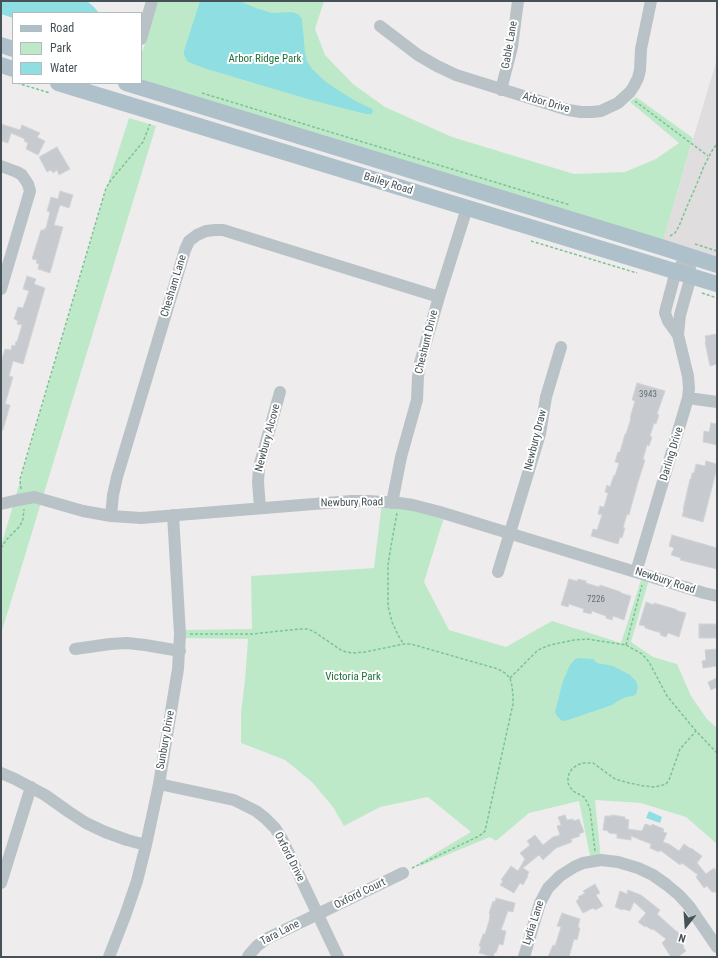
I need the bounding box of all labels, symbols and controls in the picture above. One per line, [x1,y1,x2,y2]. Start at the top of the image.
legend [12,12,142,84]
street label: Gable Lane [499,20,521,70]
text: Road [50,21,74,35]
text: Park [50,41,71,55]
park label: Arbor Ridge Park [228,52,302,66]
text: Water [50,61,78,75]
street label: Arbor Drive [521,90,571,116]
street label: Bailey Road [362,170,414,198]
street label: Chesham Lane [158,253,190,319]
street label: Cheshunt Drive [413,309,441,375]
house number: 3943 [639,390,657,400]
street label: Newbury Alcove [253,403,283,473]
street label: Newbury Draw [522,408,550,472]
street label: Darling Drive [658,426,686,482]
street label: Newbury Road [321,496,383,510]
street label: Newbury Road [633,565,697,597]
house number: 7226 [587,595,605,605]
park label: Victoria Park [325,670,381,684]
street label: Sunbury Drive [154,710,178,770]
street label: Oxford Drive [271,830,307,884]
street label: Oxford Court [332,876,388,912]
street label: Lydia Lane [521,899,547,947]
north arrow [666,906,706,946]
street label: Tara Lane [258,918,302,948]
text: N [677,931,687,945]

